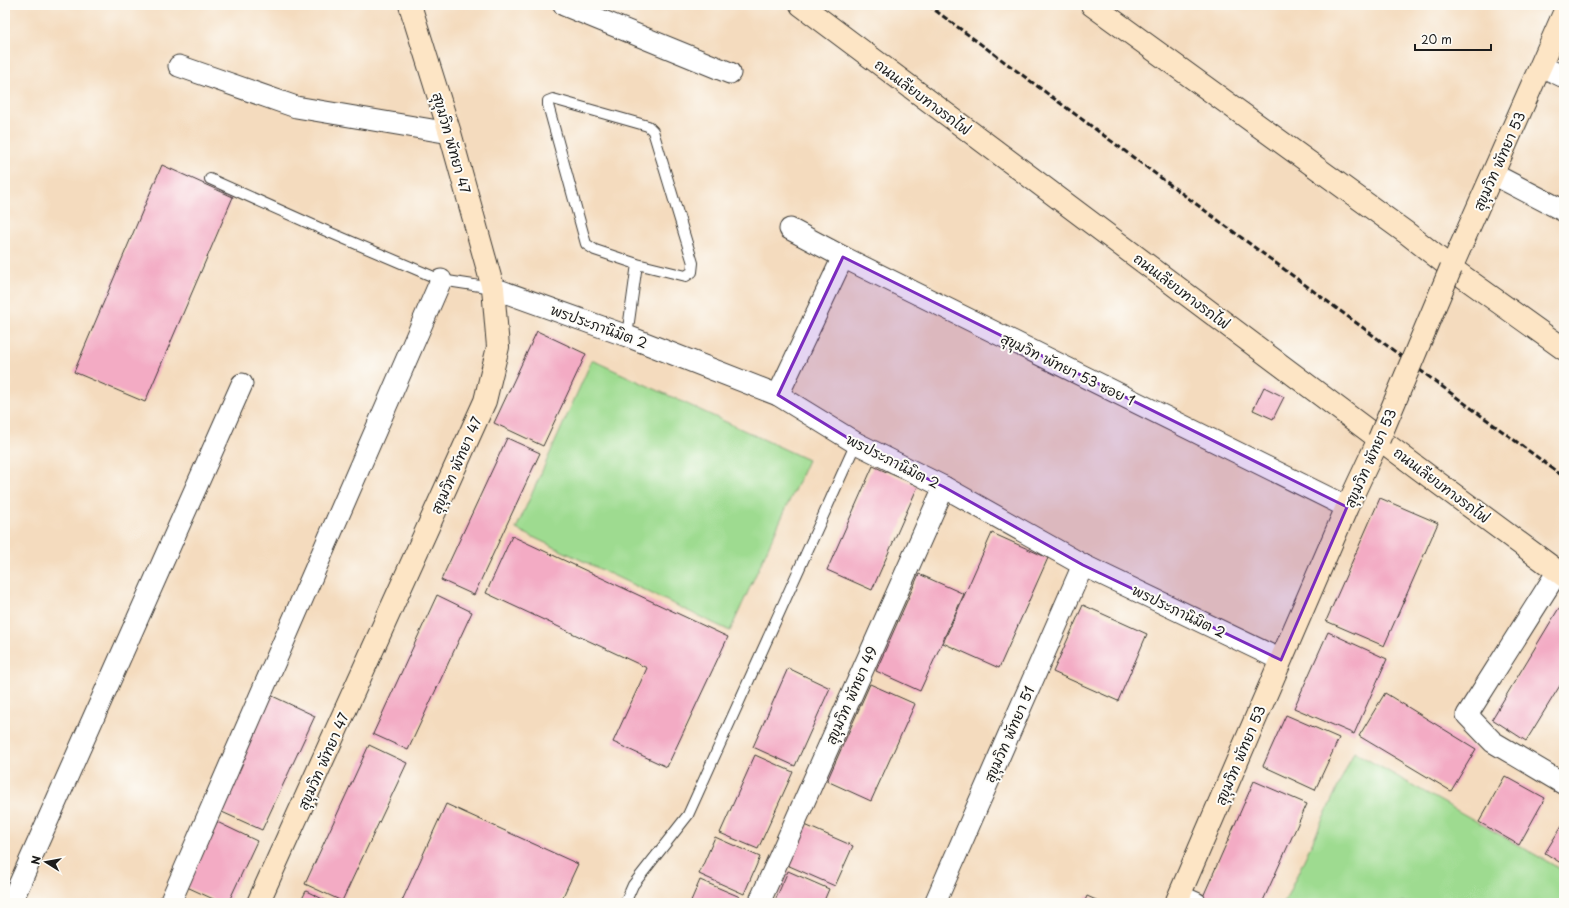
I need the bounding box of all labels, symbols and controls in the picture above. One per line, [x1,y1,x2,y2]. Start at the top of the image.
scale bar [1415,26,1491,52]
text: 20 m [1421,30,1452,48]
street label: ถนนเลียบทางรถไฟ [871,54,975,140]
street label: สุขุมวิท พัทยา 47 [428,90,477,197]
street label: สุขุมวิท พัทยา 53 [1468,108,1530,214]
street label: ถนนเลียบทางรถไฟ [1130,248,1234,334]
street label: พรประภานิมิต 2 [547,299,651,353]
street label: สุขุมวิท พัทยา 53 ซอย 1 [997,327,1139,411]
street label: สุขุมวิท พัทยา 53 [1339,405,1401,511]
street label: สุขุมวิท พัทยา 47 [425,413,487,517]
street label: พรประภานิมิต 2 [843,428,943,494]
street label: ถนนเลียบทางรถไฟ [1390,442,1494,528]
street label: พรประภานิมิต 2 [1129,579,1230,643]
street label: สุขุมวิท พัทยา 49 [820,642,882,748]
street label: สุขุมวิท พัทยา 51 [978,682,1040,786]
street label: สุขุมวิท พัทยา 53 [1210,702,1270,808]
street label: สุขุมวิท พัทยา 47 [292,709,354,813]
north arrow [26,842,66,882]
text: N [27,854,45,866]

